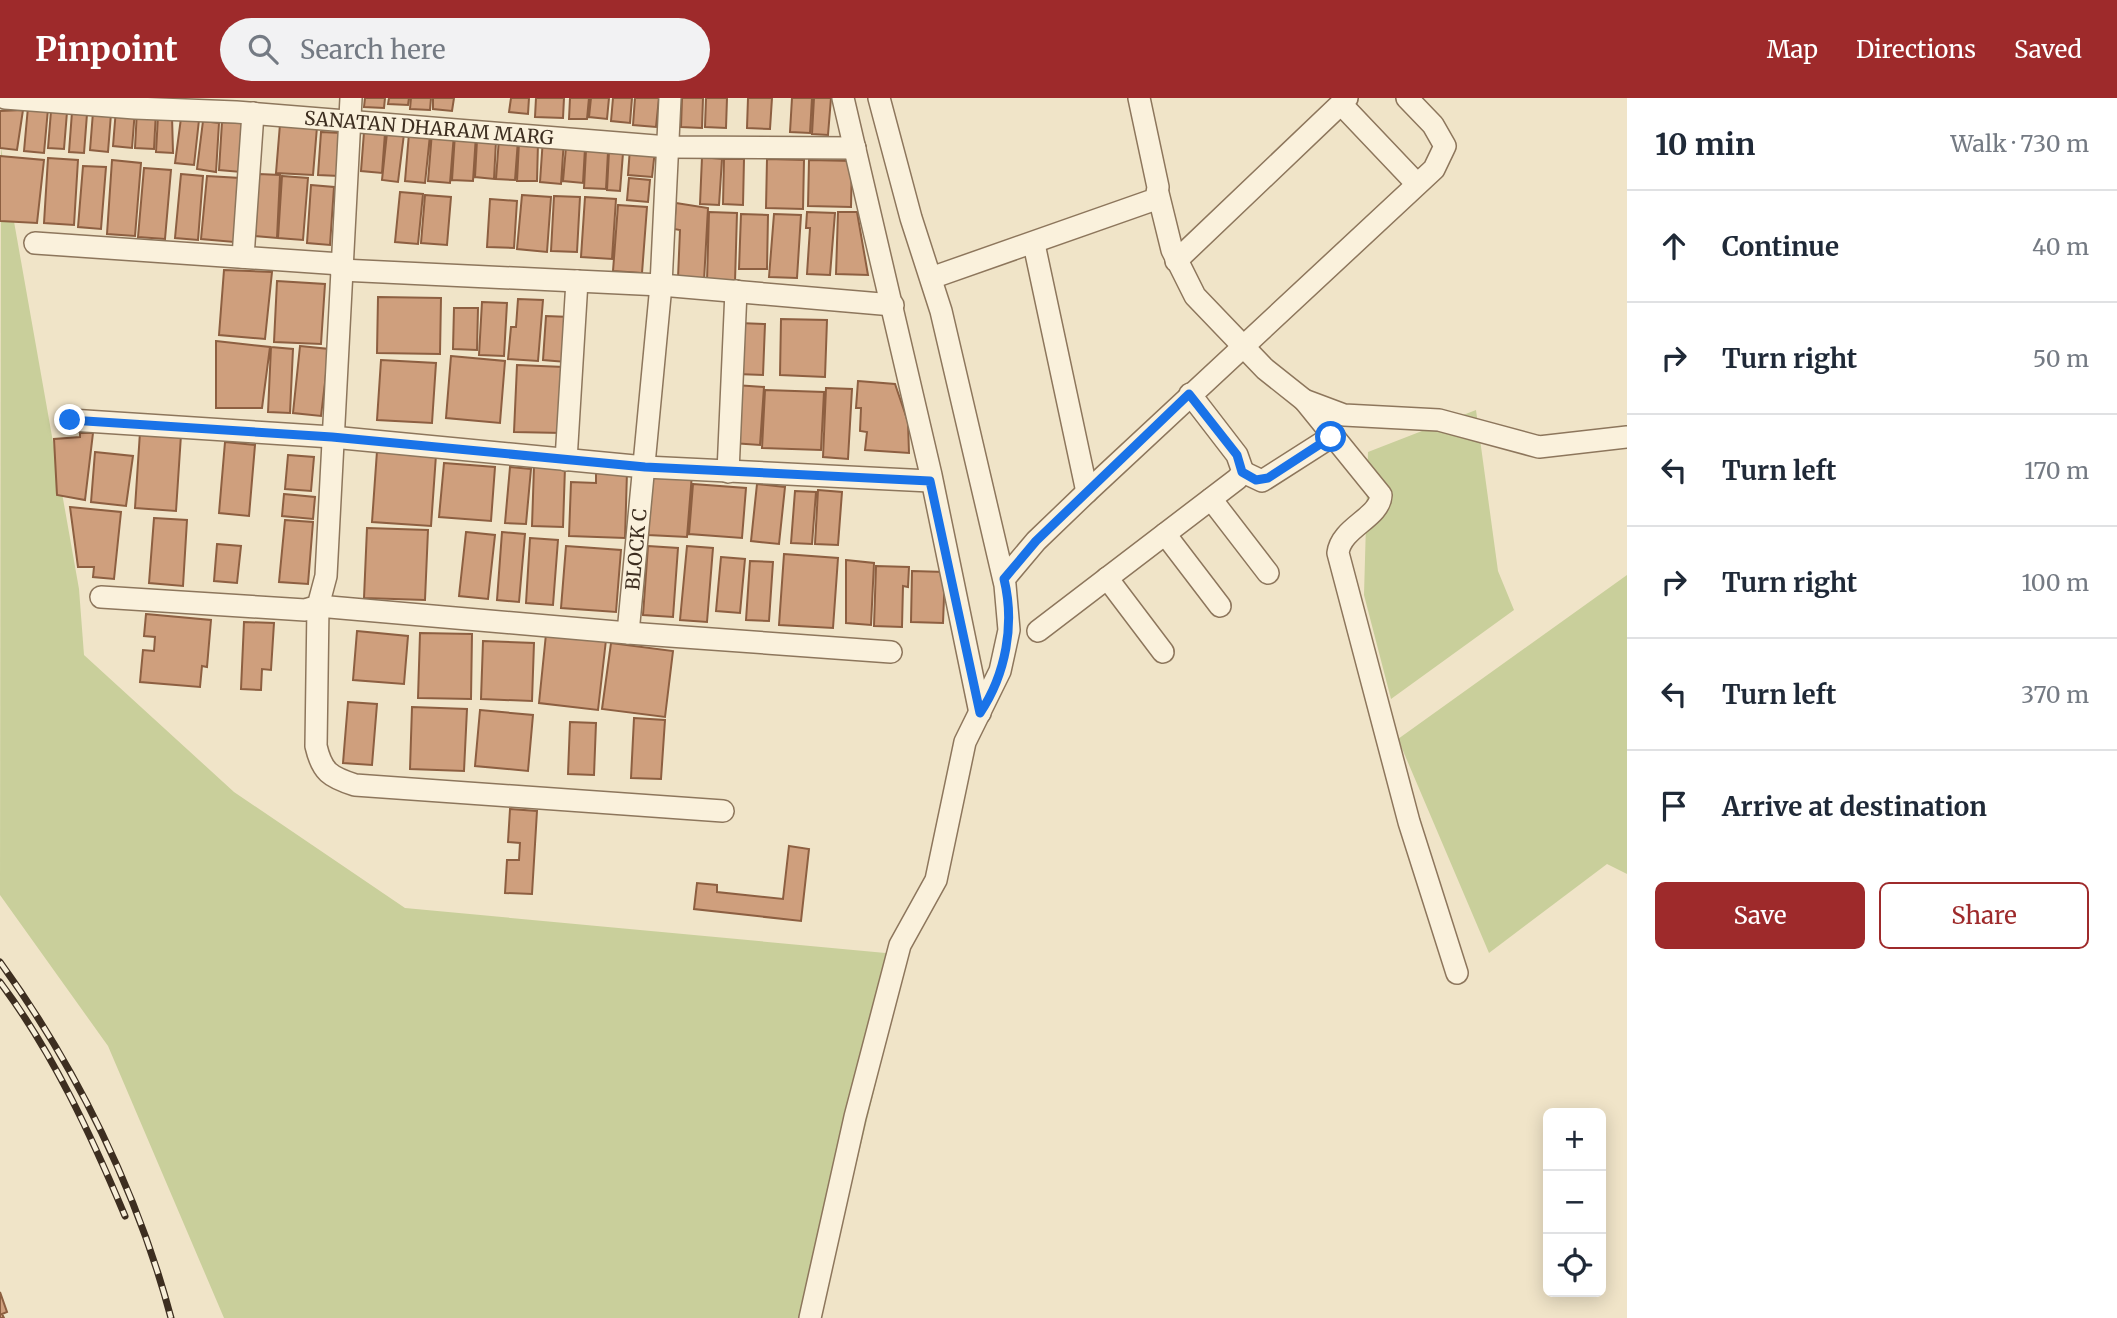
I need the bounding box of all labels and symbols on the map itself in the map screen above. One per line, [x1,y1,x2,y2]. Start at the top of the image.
street label: SANATAN DHARAM MARG [303,106,555,150]
route end [54,404,85,435]
route start [1315,421,1346,452]
street label: BLOCK C [620,508,652,591]

